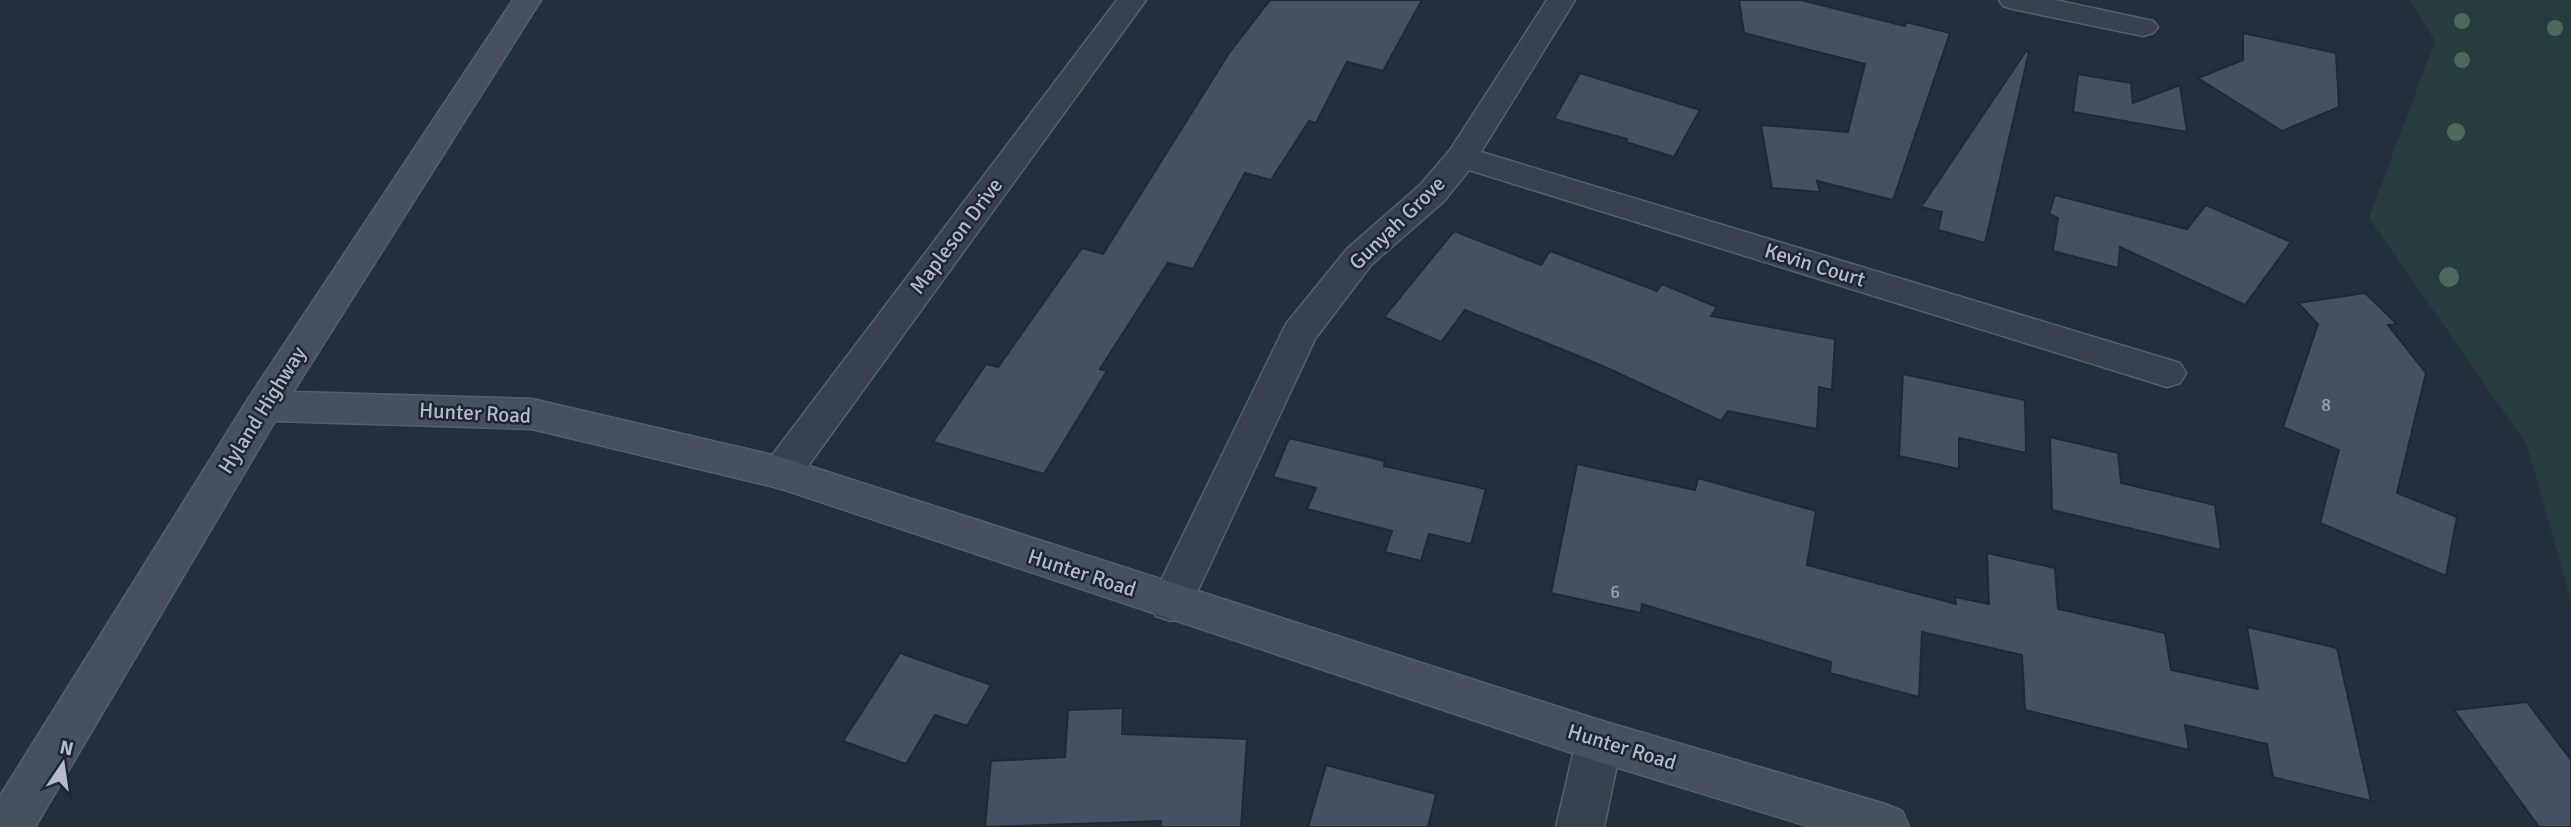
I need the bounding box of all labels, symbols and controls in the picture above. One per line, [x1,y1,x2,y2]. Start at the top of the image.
street label: Gunyah Grove [1343,171,1451,275]
street label: Mapleson Drive [904,173,1008,299]
street label: Kevin Court [1762,237,1868,293]
street label: Hyland Highway [212,341,312,478]
house number: 8 [2321,394,2331,416]
street label: Hunter Road [418,397,532,429]
street label: Hunter Road [1025,543,1139,603]
house number: 6 [1610,581,1620,603]
street label: Hunter Road [1565,718,1679,776]
north arrow [28,729,98,799]
text: N [57,735,76,762]

